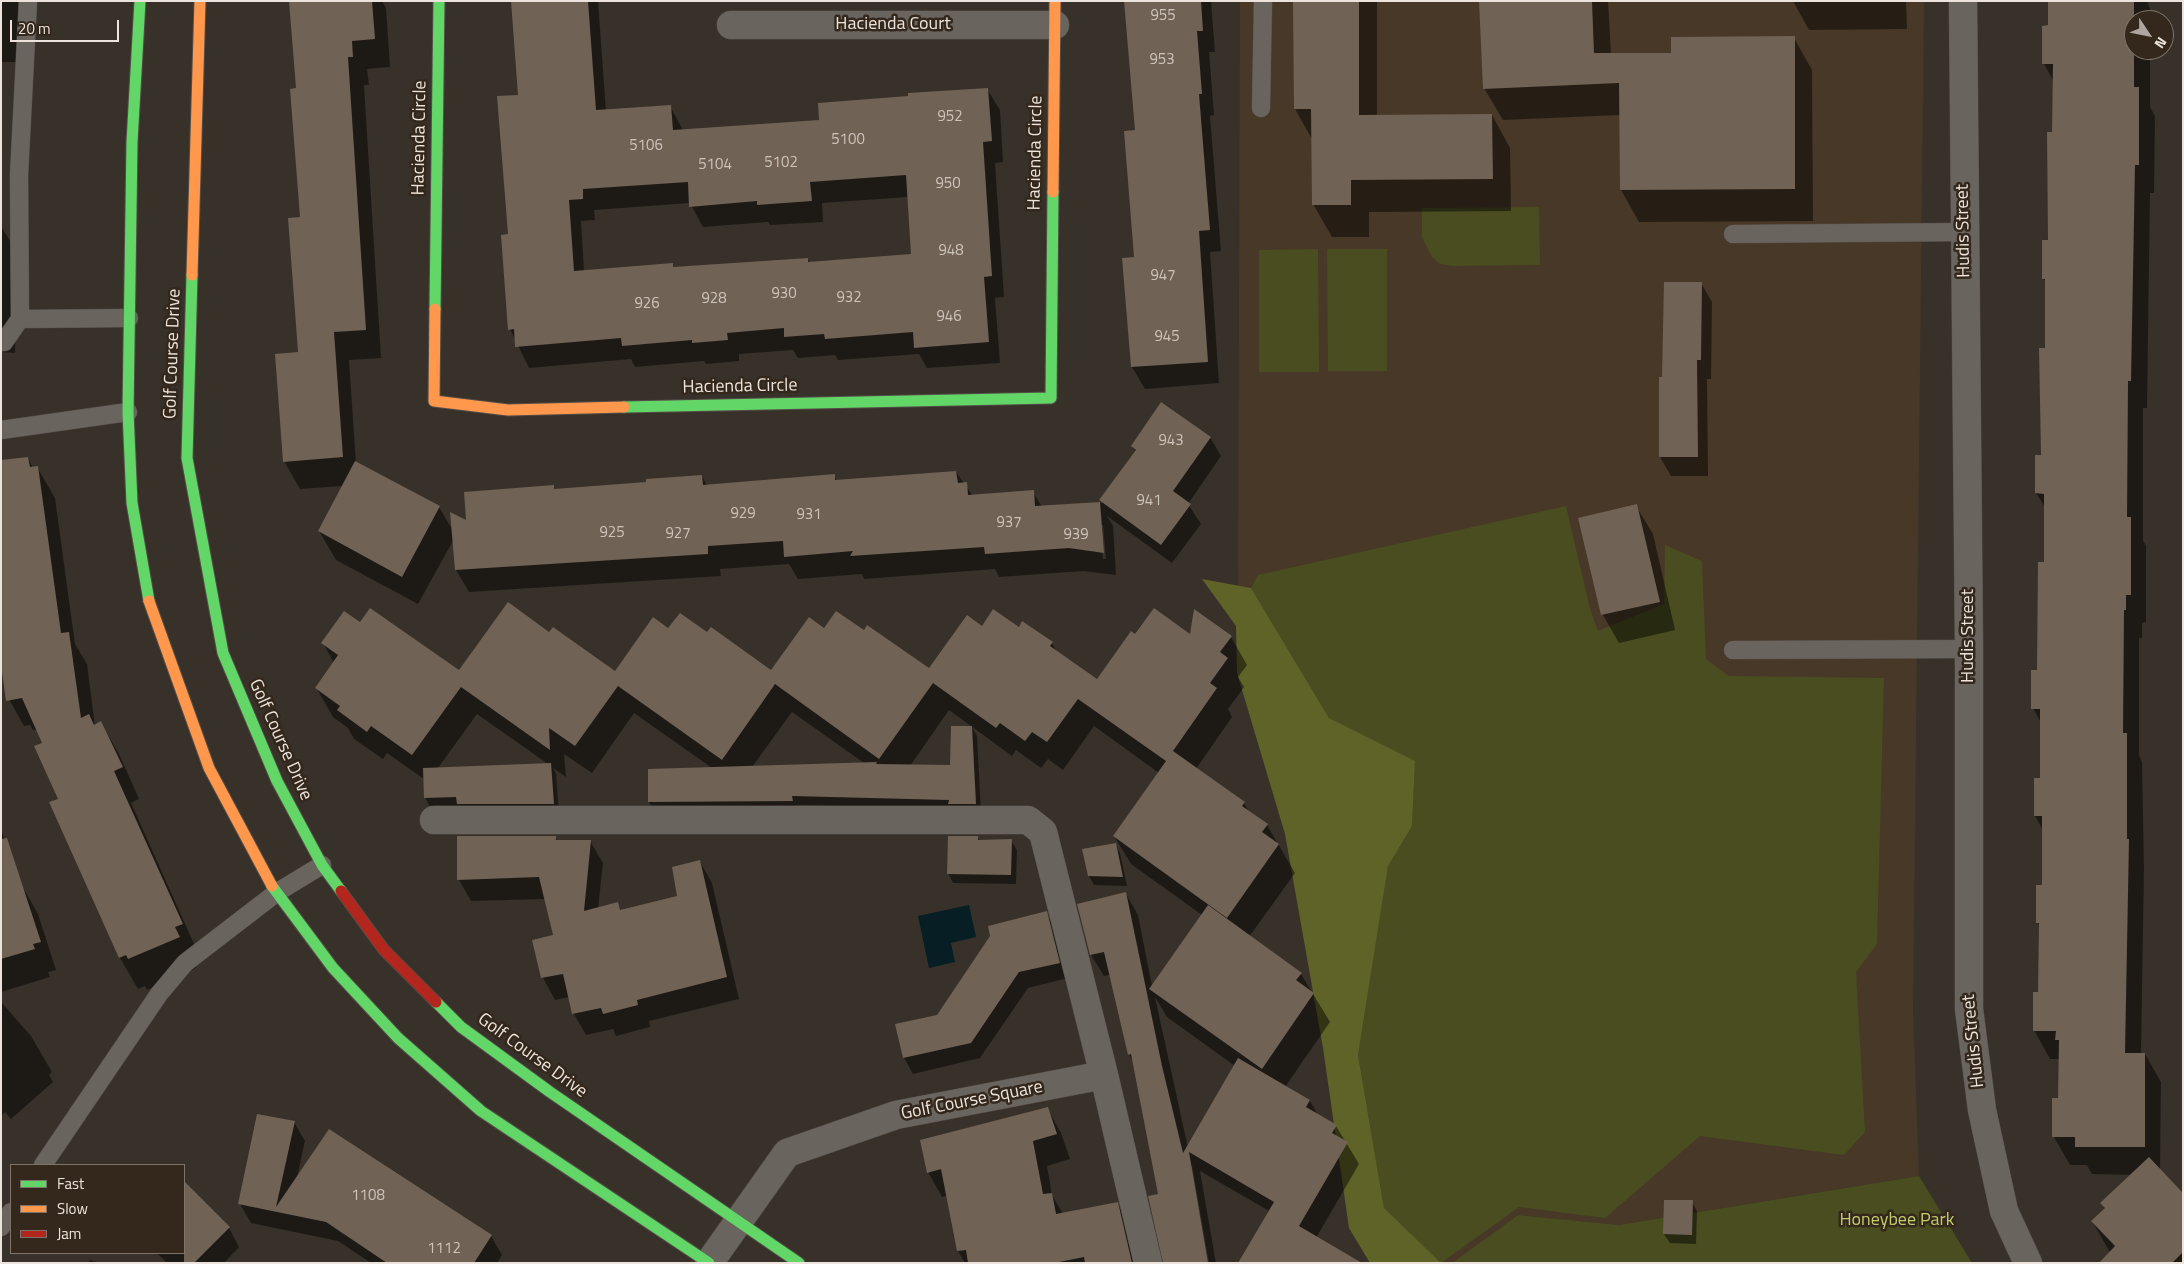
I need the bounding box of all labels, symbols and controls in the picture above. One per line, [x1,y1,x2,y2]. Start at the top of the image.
house number: 955 [1150,7,1176,25]
scale bar [12,10,121,42]
north arrow [2124,10,2174,60]
street label: Hacienda Court [835,14,951,36]
text: 20 m [18,17,51,40]
text: N [2150,33,2172,53]
house number: 953 [1149,51,1175,69]
street label: Hacienda Circle [408,80,432,196]
street label: Hacienda Circle [1024,95,1048,211]
house number: 952 [937,108,963,126]
house number: 5100 [831,131,865,149]
house number: 5106 [629,137,663,155]
house number: 5102 [764,154,798,172]
house number: 5104 [698,156,732,174]
house number: 950 [935,175,961,193]
street label: Hudis Street [1952,184,1976,278]
house number: 948 [938,242,964,260]
house number: 947 [1150,267,1176,285]
house number: 930 [771,285,797,303]
street label: Golf Course Drive [160,288,186,420]
house number: 932 [836,289,862,307]
house number: 928 [701,290,727,308]
house number: 926 [634,295,660,313]
house number: 946 [936,308,962,326]
house number: 945 [1154,328,1180,346]
street label: Hacienda Circle [682,375,798,399]
house number: 943 [1158,432,1184,450]
house number: 941 [1136,492,1162,510]
house number: 929 [730,505,756,523]
house number: 931 [796,506,822,524]
house number: 937 [996,514,1022,532]
house number: 925 [599,524,625,542]
house number: 927 [665,525,691,543]
house number: 939 [1063,526,1089,544]
street label: Hudis Street [1958,589,1980,683]
street label: Golf Course Drive [244,676,316,804]
street label: Hudis Street [1958,993,1990,1089]
street label: Golf Course Drive [473,1009,591,1103]
street label: Golf Course Square [899,1077,1045,1125]
legend [10,1164,185,1254]
text: Fast [57,1172,84,1195]
house number: 1108 [351,1187,385,1205]
text: Slow [57,1197,88,1220]
park label: Honeybee Park [1840,1210,1954,1232]
text: Jam [57,1222,81,1245]
house number: 1112 [427,1240,461,1258]

